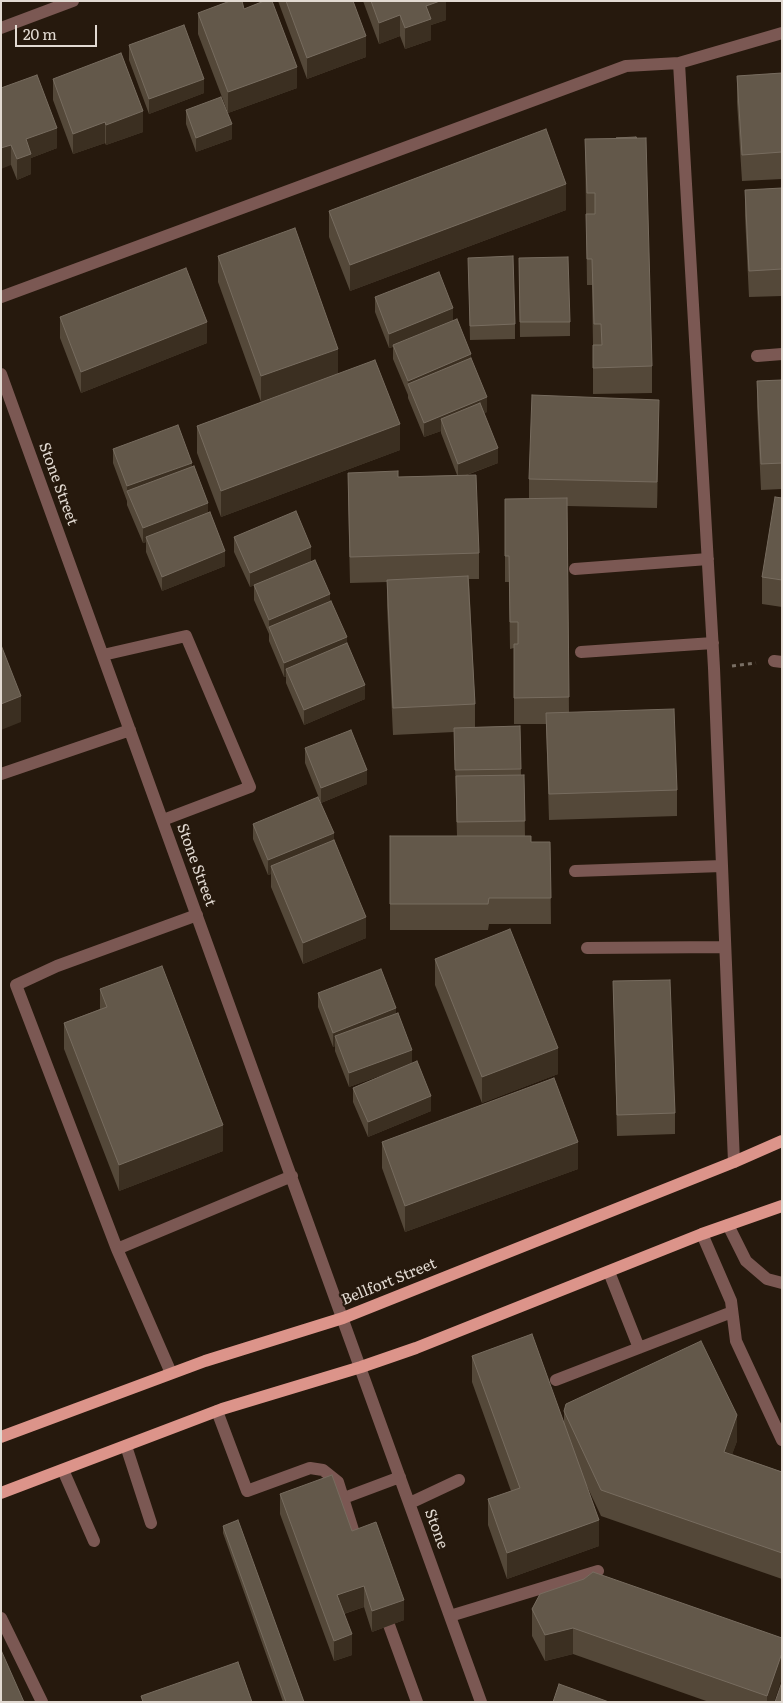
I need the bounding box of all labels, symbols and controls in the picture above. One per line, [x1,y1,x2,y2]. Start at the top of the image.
scale bar [18,15,100,47]
text: 20 m [23,22,57,45]
street label: Stone Street [35,440,81,528]
street label: Stone Street [173,821,219,909]
street label: Bellfort Street [339,1255,439,1309]
street label: Stone [421,1507,451,1551]

